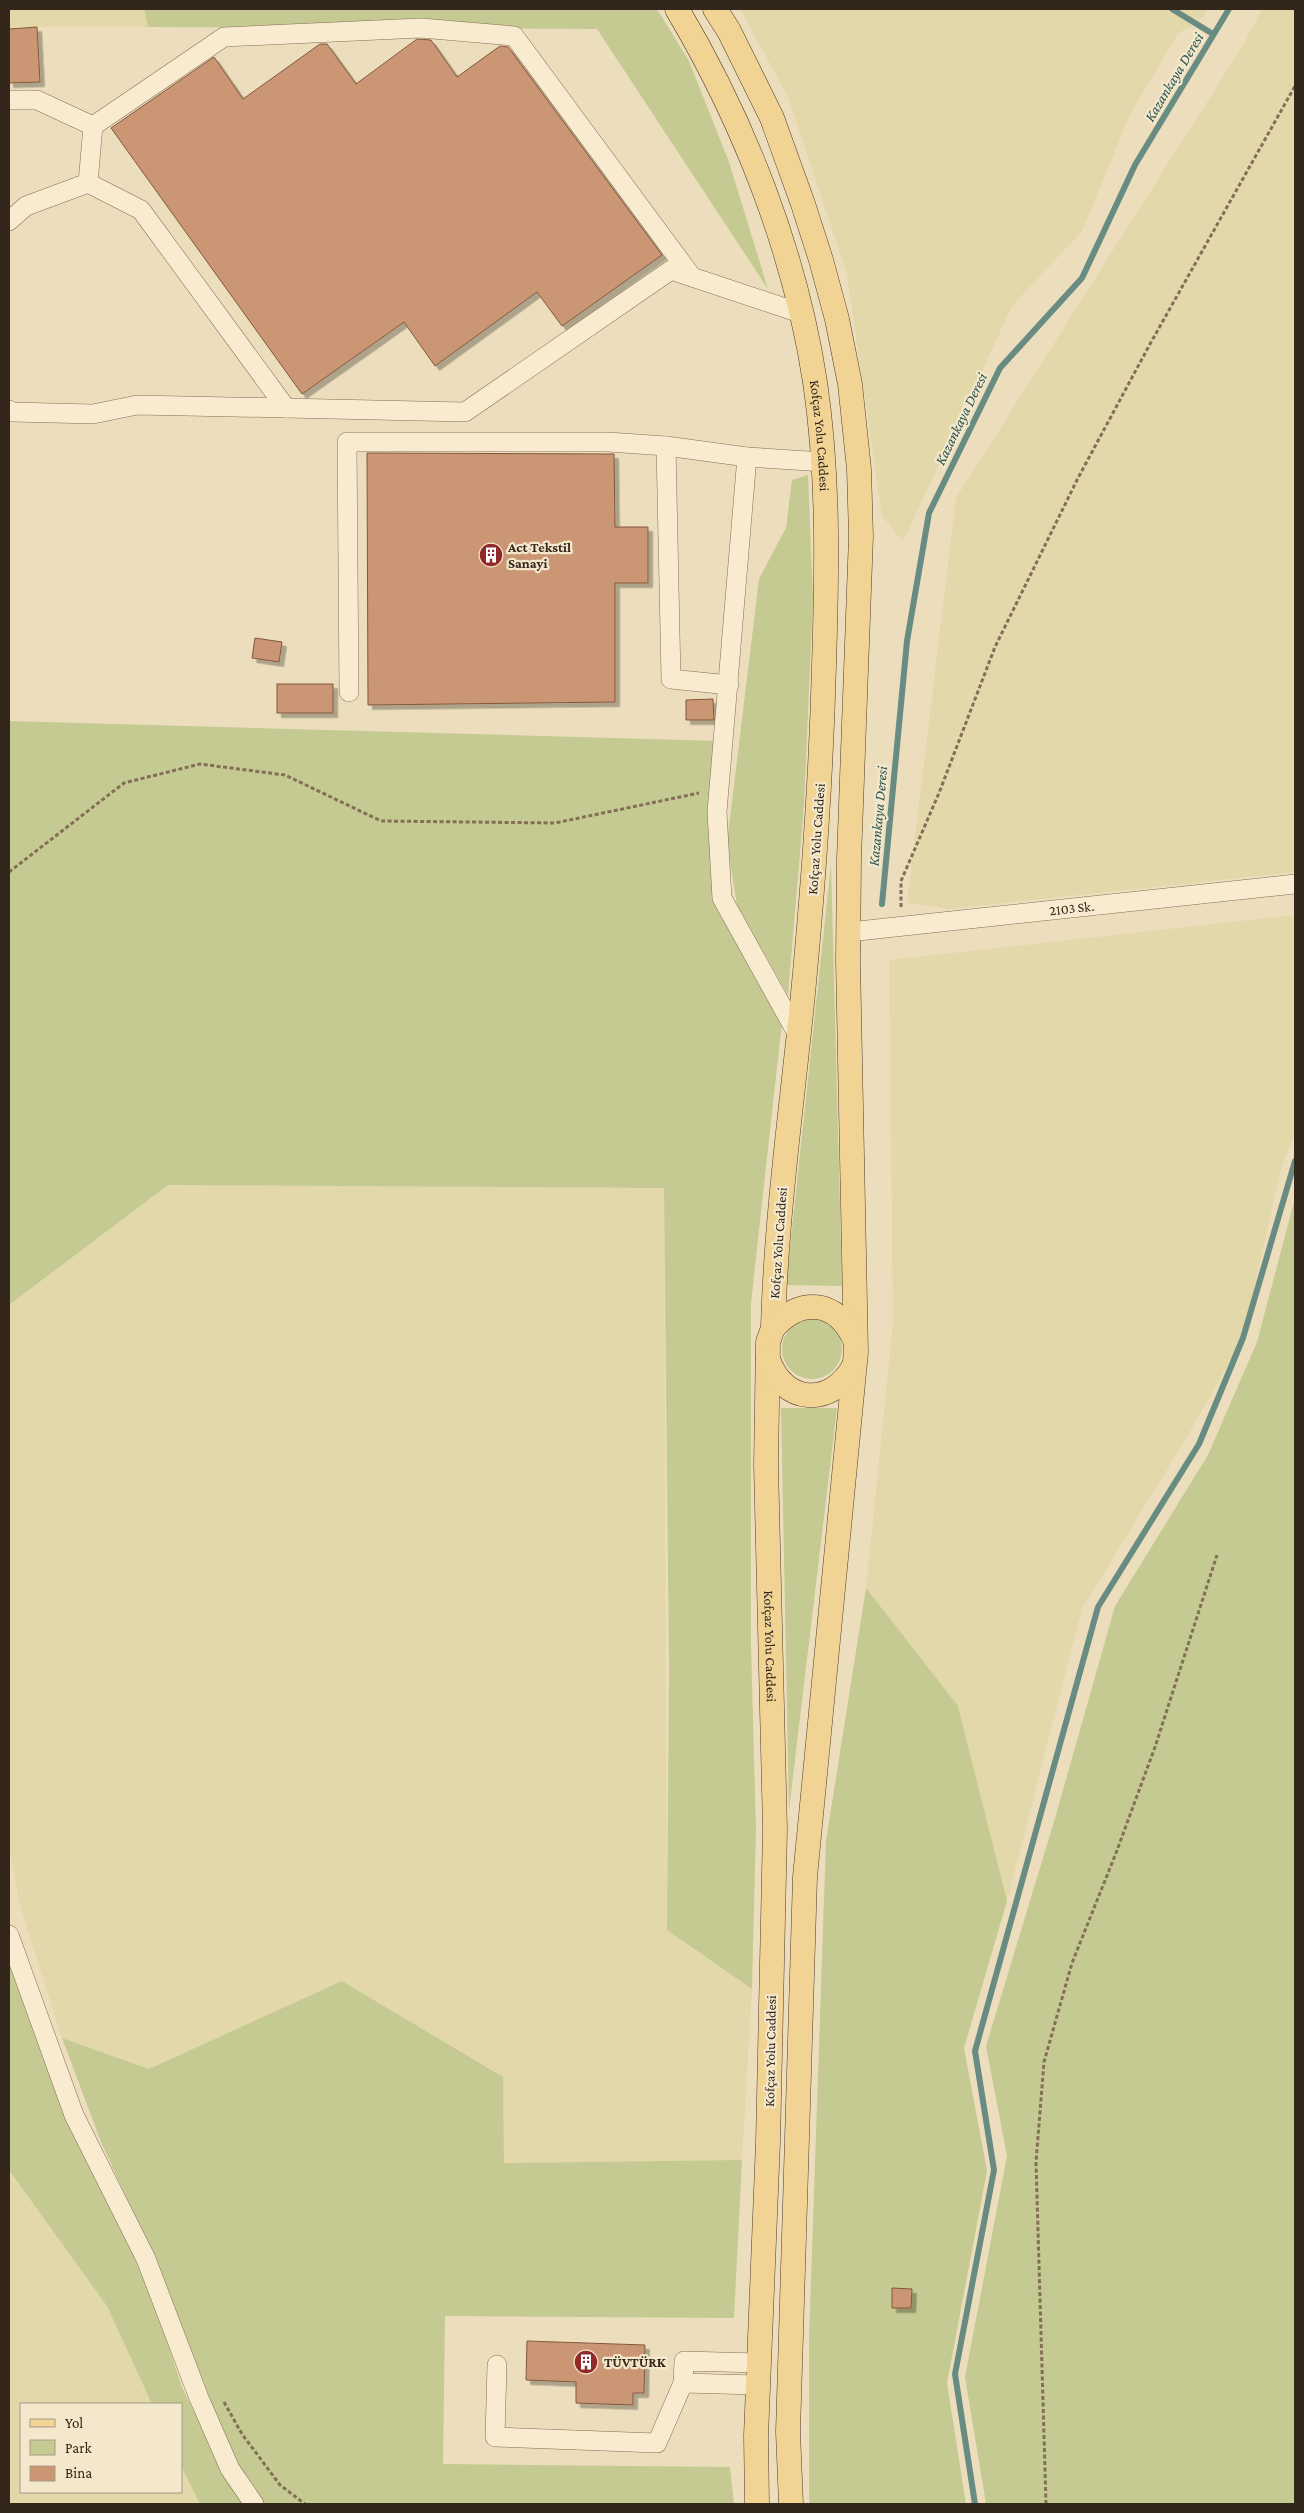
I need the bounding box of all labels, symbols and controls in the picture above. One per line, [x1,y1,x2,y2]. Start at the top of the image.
water label: Kazankaya Deresi [1141,29,1208,125]
water label: Kazankaya Deresi [932,369,992,468]
street label: Kofçaz Yolu Caddesi [807,379,833,492]
place label: Act Tekstil Sanayi [507,539,571,571]
building icon: Act Tekstil Sanayi [478,542,504,568]
water label: Kazankaya Deresi [866,764,891,867]
street label: Kofçaz Yolu Caddesi [804,782,828,895]
street label: 2103 Sk. [1048,898,1095,918]
street label: Kofçaz Yolu Caddesi [766,1186,790,1299]
street label: Kofçaz Yolu Caddesi [761,1590,780,1703]
street label: Kofçaz Yolu Caddesi [761,1995,779,2107]
building icon: TÜVTÜRK [573,2349,599,2375]
place label: TÜVTÜRK [604,2354,667,2370]
legend [20,2403,182,2493]
text: Yol [65,2415,83,2431]
text: Park [65,2440,92,2456]
text: Bina [65,2465,92,2481]

